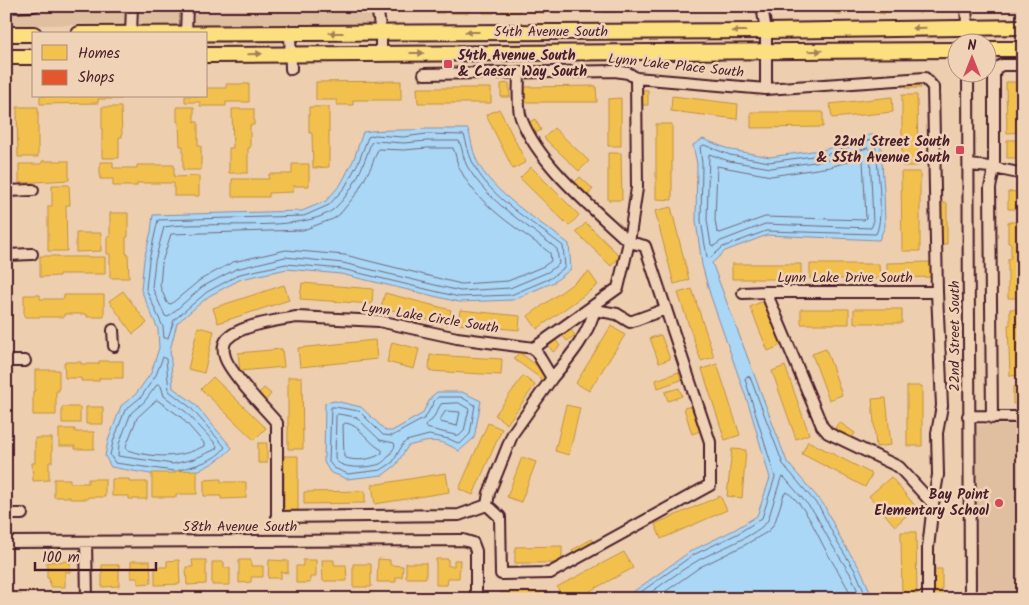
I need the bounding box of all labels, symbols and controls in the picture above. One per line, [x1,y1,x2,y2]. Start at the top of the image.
street label: 54th Avenue South [494,21,608,43]
one-way arrow [911,25,927,33]
one-way arrow [731,27,747,35]
one-way arrow [463,28,479,36]
one-way arrow [327,29,343,37]
legend [32,32,208,98]
north arrow [946,32,996,82]
text: N [968,35,977,57]
text: Homes [78,42,121,66]
place label: 54th Avenue South & Caesar Way South [457,45,587,83]
one-way arrow [807,47,823,55]
street label: Lynn Lake Place South [607,48,745,84]
one-way arrow [410,49,426,57]
one-way arrow [247,50,263,58]
marker: 54th Avenue South & Caesar Way South [442,58,454,70]
text: Shops [78,66,115,90]
place label: 22nd Street South & 55th Avenue South [816,131,950,169]
marker: 22nd Street South & 55th Avenue South [954,144,966,156]
street label: Lynn Lake Drive South [777,267,913,289]
street label: 22nd Street South [944,281,966,391]
street label: Lynn Lake Circle South [360,296,500,340]
place label: Bay Point Elementary School [875,484,990,522]
marker: Bay Point Elementary School [993,497,1005,509]
street label: 58th Avenue South [183,516,297,538]
scale bar [35,540,156,572]
text: 100 m [42,546,80,570]

